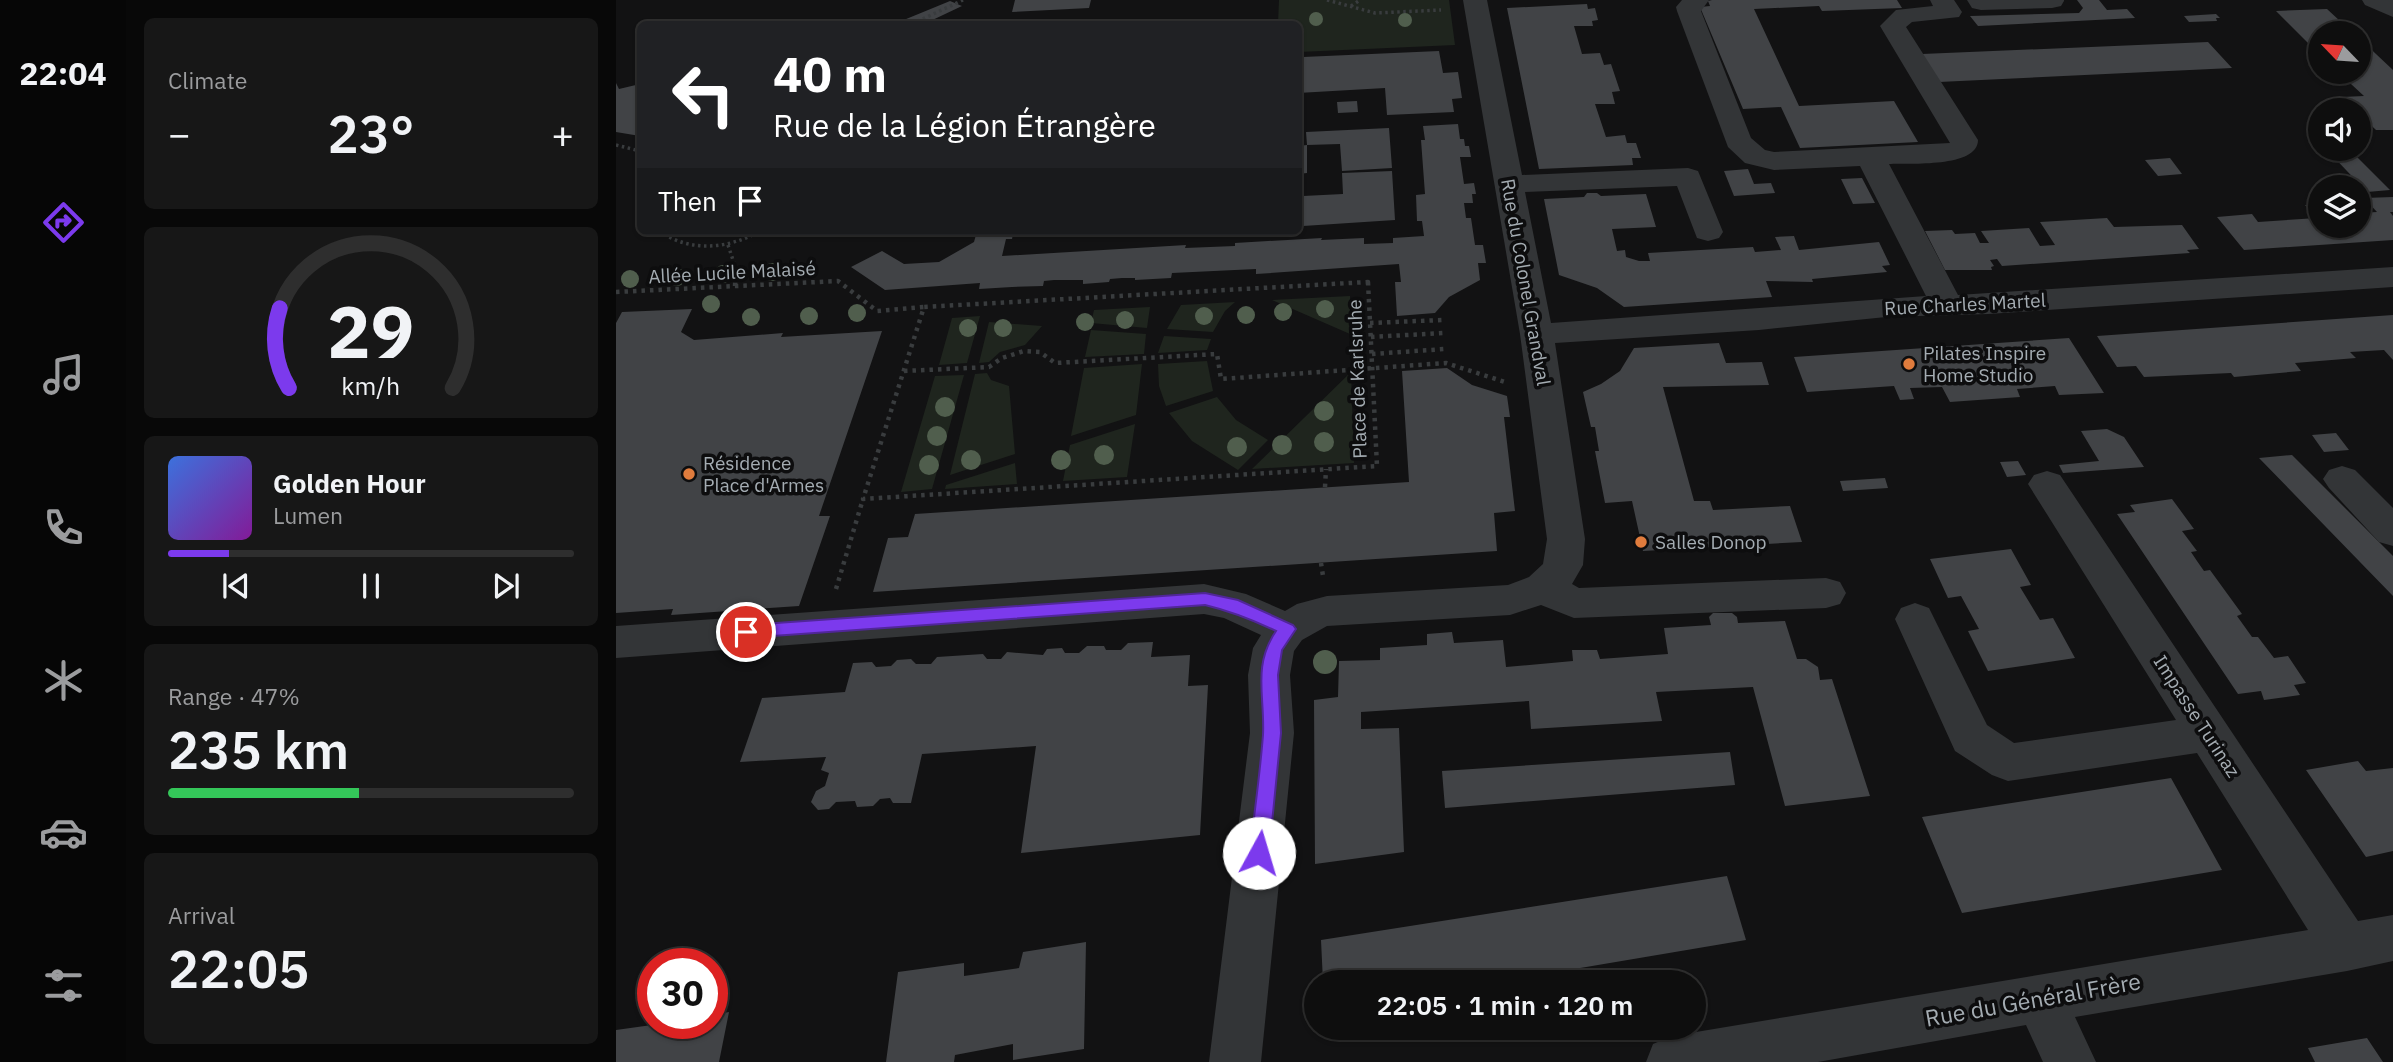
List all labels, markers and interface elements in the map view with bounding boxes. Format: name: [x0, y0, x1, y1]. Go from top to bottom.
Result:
north arrow: [2308, 21, 2371, 84]
map controls: [2308, 21, 2371, 238]
text: 40 m: [773, 42, 887, 105]
icon: left: [658, 49, 749, 140]
text: 22:04: [19, 52, 107, 94]
text: Climate: [168, 65, 247, 95]
button: sound: [2308, 98, 2371, 161]
text: 23°: [328, 100, 414, 167]
text: Rue de la Légion Étrangère: [773, 104, 1156, 146]
text: −: [168, 109, 191, 158]
text: +: [551, 109, 574, 158]
button: layers: [2308, 175, 2371, 238]
street label: Rue du Colonel Grandval: [1496, 177, 1556, 387]
icon: arrive: [731, 182, 769, 220]
text: Then: [658, 184, 717, 218]
icon: directions: [39, 198, 88, 247]
street label: Allée Lucile Malaisé: [648, 256, 816, 288]
text: 29: [327, 284, 415, 379]
street label: Rue Charles Martel: [1884, 288, 2046, 320]
street label: Place de Karlsruhe: [1342, 299, 1372, 459]
place label: Pilates Inspire Home Studio: [1923, 341, 2046, 387]
icon: music: [39, 350, 88, 399]
marker: Pilates Inspire Home Studio: [1901, 356, 1917, 372]
text: km/h: [342, 369, 400, 402]
place label: Résidence Place d'Armes: [703, 451, 824, 497]
text: Golden Hour: [273, 466, 426, 500]
marker: Résidence Place d'Armes: [681, 466, 697, 482]
text: Lumen: [273, 500, 343, 530]
icon: phone: [39, 503, 88, 552]
place label: Salles Donop: [1655, 530, 1766, 554]
marker: Salles Donop: [1633, 534, 1649, 550]
icon: previous: [217, 567, 255, 605]
icon: pause: [352, 567, 390, 605]
icon: next: [487, 567, 525, 605]
pin: [716, 602, 776, 662]
icon: arrive: [727, 613, 765, 651]
street label: Impasse Turinaz: [2149, 650, 2246, 782]
icon: climate: [39, 656, 88, 705]
text: Range · 47%: [168, 681, 300, 711]
text: 235 km: [168, 716, 349, 783]
icon: car: [39, 808, 88, 857]
position arrow: [1222, 816, 1296, 890]
text: Arrival: [168, 900, 235, 930]
text: 22:05: [168, 935, 309, 1002]
speed limit sign: 30: [637, 948, 728, 1039]
icon: filters: [39, 961, 88, 1010]
street label: Rue du Général Frère: [1923, 965, 2143, 1033]
text: 22:05 · 1 min · 120 m: [1377, 988, 1633, 1022]

